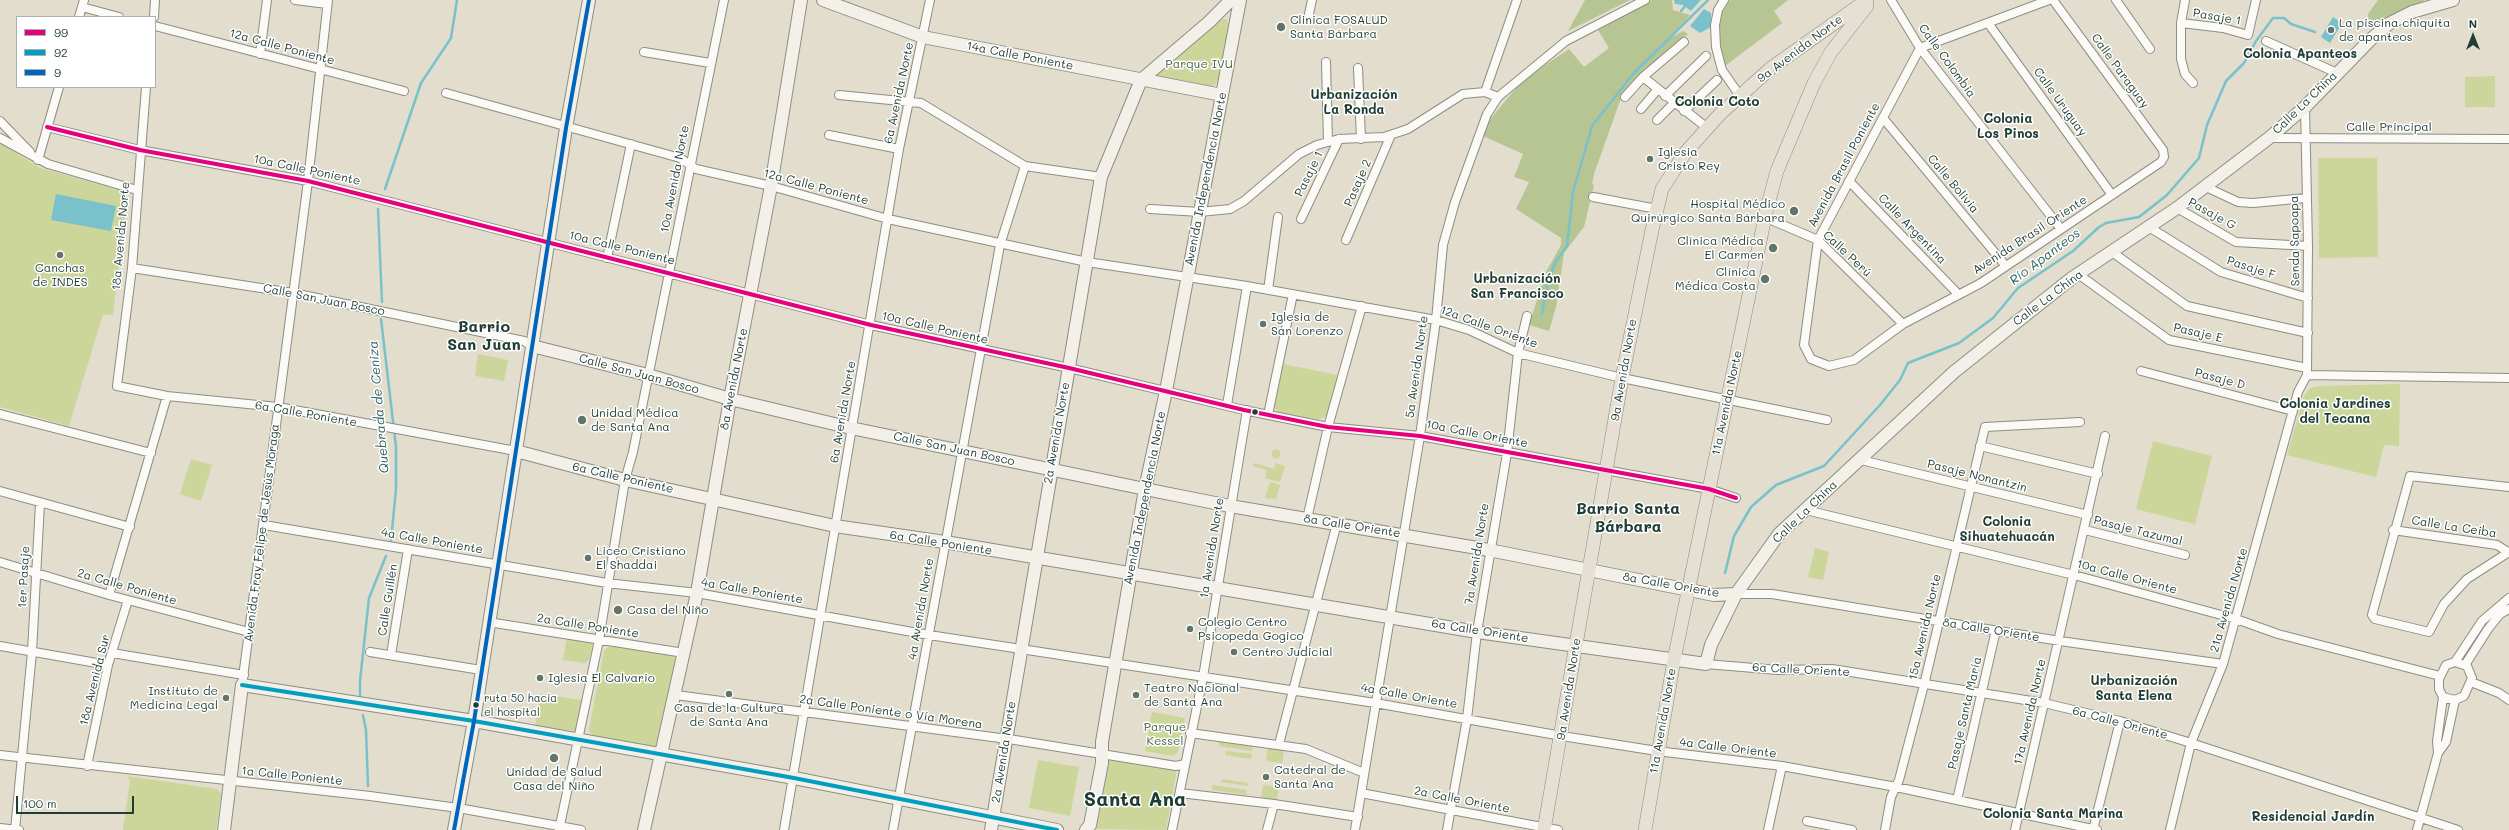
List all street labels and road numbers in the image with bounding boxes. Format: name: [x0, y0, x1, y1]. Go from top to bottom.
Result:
street label: Pasaje 1: [2192, 6, 2242, 28]
street label: 9a Avenida Norte: [1754, 12, 1846, 86]
street label: Calle Colombia: [1915, 21, 1979, 101]
street label: 12a Calle Poniente: [228, 26, 336, 68]
street label: Calle Paraguay: [2088, 31, 2152, 111]
street label: 14a Calle Poniente: [965, 39, 1075, 73]
street label: 6a Avenida Norte: [881, 41, 917, 145]
street label: Calle Uruguay: [2030, 65, 2090, 139]
street label: Calle La China: [2270, 69, 2340, 137]
street label: Avenida Independencia Norte: [1182, 91, 1230, 267]
street label: Avenida Brasil Poniente: [1805, 100, 1883, 230]
street label: Calle Principal: [2346, 120, 2432, 134]
street label: 10a Avenida Norte: [658, 124, 692, 234]
street label: Pasaje 1: [1292, 149, 1326, 199]
street label: 10a Calle Poniente: [252, 152, 362, 188]
street label: Calle Bolivia: [1924, 152, 1982, 216]
street label: Pasaje 2: [1341, 157, 1375, 209]
street label: 12a Calle Poniente: [762, 166, 870, 208]
street label: 18a Avenida Norte: [109, 181, 133, 291]
street label: Calle Argentina: [1875, 191, 1949, 267]
street label: Avenida Brasil Oriente: [1970, 193, 2090, 277]
street label: Pasaje G: [2186, 195, 2238, 233]
street label: Senda Sapoapa: [2287, 195, 2303, 287]
street label: 10a Calle Poniente: [567, 228, 677, 268]
street label: Calle Perú: [1820, 228, 1874, 280]
street label: Pasaje F: [2225, 253, 2277, 283]
street label: Calle La China: [2010, 267, 2086, 329]
street label: Calle San Juan Bosco: [262, 281, 386, 319]
street label: 12a Calle Oriente: [1438, 303, 1540, 351]
street label: 10a Calle Poniente: [880, 309, 990, 347]
street label: 5a Avenida Norte: [1403, 315, 1431, 419]
street label: 9a Avenida Norte: [1608, 318, 1640, 422]
street label: Pasaje E: [2172, 320, 2224, 346]
street label: 8a Avenida Norte: [717, 327, 751, 431]
street label: 11a Avenida Norte: [1709, 349, 1745, 457]
street label: Calle San Juan Bosco: [577, 351, 701, 397]
street label: 6a Avenida Norte: [827, 360, 859, 464]
street label: Pasaje D: [2193, 365, 2247, 393]
street label: 2a Avenida Norte: [1041, 381, 1073, 485]
street label: 6a Calle Poniente: [254, 398, 358, 430]
street label: Avenida Independencia Norte: [1121, 410, 1169, 586]
street label: 10a Calle Oriente: [1425, 417, 1529, 451]
street label: Avenida Fray Felipe de Jesús Moraga: [241, 423, 283, 643]
street label: Calle San Juan Bosco: [892, 429, 1016, 469]
street label: Pasaje Nonantzin: [1926, 457, 2028, 495]
street label: 6a Calle Poniente: [571, 459, 675, 497]
street label: Calle La China: [1770, 478, 1840, 546]
street label: 1a Avenida Norte: [1197, 497, 1227, 599]
street label: 7a Avenida Norte: [1462, 502, 1492, 606]
street label: 8a Calle Oriente: [1303, 511, 1401, 541]
street label: Pasaje Tazumal: [2092, 513, 2184, 549]
street label: Calle La Ceiba: [2411, 513, 2497, 541]
street label: 4a Calle Poniente: [380, 525, 484, 557]
street label: 6a Calle Poniente: [889, 528, 993, 558]
street label: 1er Pasaje: [15, 546, 33, 608]
street label: 21a Avenida Norte: [2207, 546, 2251, 654]
street label: 4a Avenida Norte: [905, 557, 937, 661]
street label: 10a Calle Oriente: [2075, 557, 2179, 597]
street label: Calle Guillén: [375, 563, 401, 637]
street label: 2a Calle Poniente: [76, 566, 178, 608]
street label: 8a Calle Oriente: [1622, 569, 1720, 601]
street label: 15a Avenida Norte: [1906, 573, 1944, 681]
street label: 4a Calle Poniente: [700, 575, 804, 607]
street label: 2a Calle Poniente: [536, 611, 640, 641]
street label: 8a Calle Oriente: [1942, 615, 2040, 645]
street label: 6a Calle Oriente: [1431, 616, 1529, 646]
street label: 18a Avenida Sur: [77, 633, 113, 727]
street label: 9a Avenida Norte: [1554, 637, 1584, 741]
street label: Pasaje Santa María: [1945, 655, 1985, 771]
street label: 17a Avenida Norte: [2011, 658, 2049, 766]
street label: 6a Calle Oriente: [1752, 660, 1850, 680]
street label: 11a Avenida Norte: [1647, 667, 1679, 775]
street label: 4a Calle Oriente: [1360, 680, 1458, 712]
street label: 2a Calle Poniente o Vía Morena: [799, 692, 983, 732]
street label: 2a Avenida Norte: [989, 700, 1019, 804]
street label: 6a Calle Oriente: [2071, 703, 2169, 743]
street label: 4a Calle Oriente: [1679, 735, 1777, 761]
street label: 1a Calle Poniente: [241, 764, 343, 788]
street label: 2a Calle Oriente: [1413, 784, 1511, 816]

